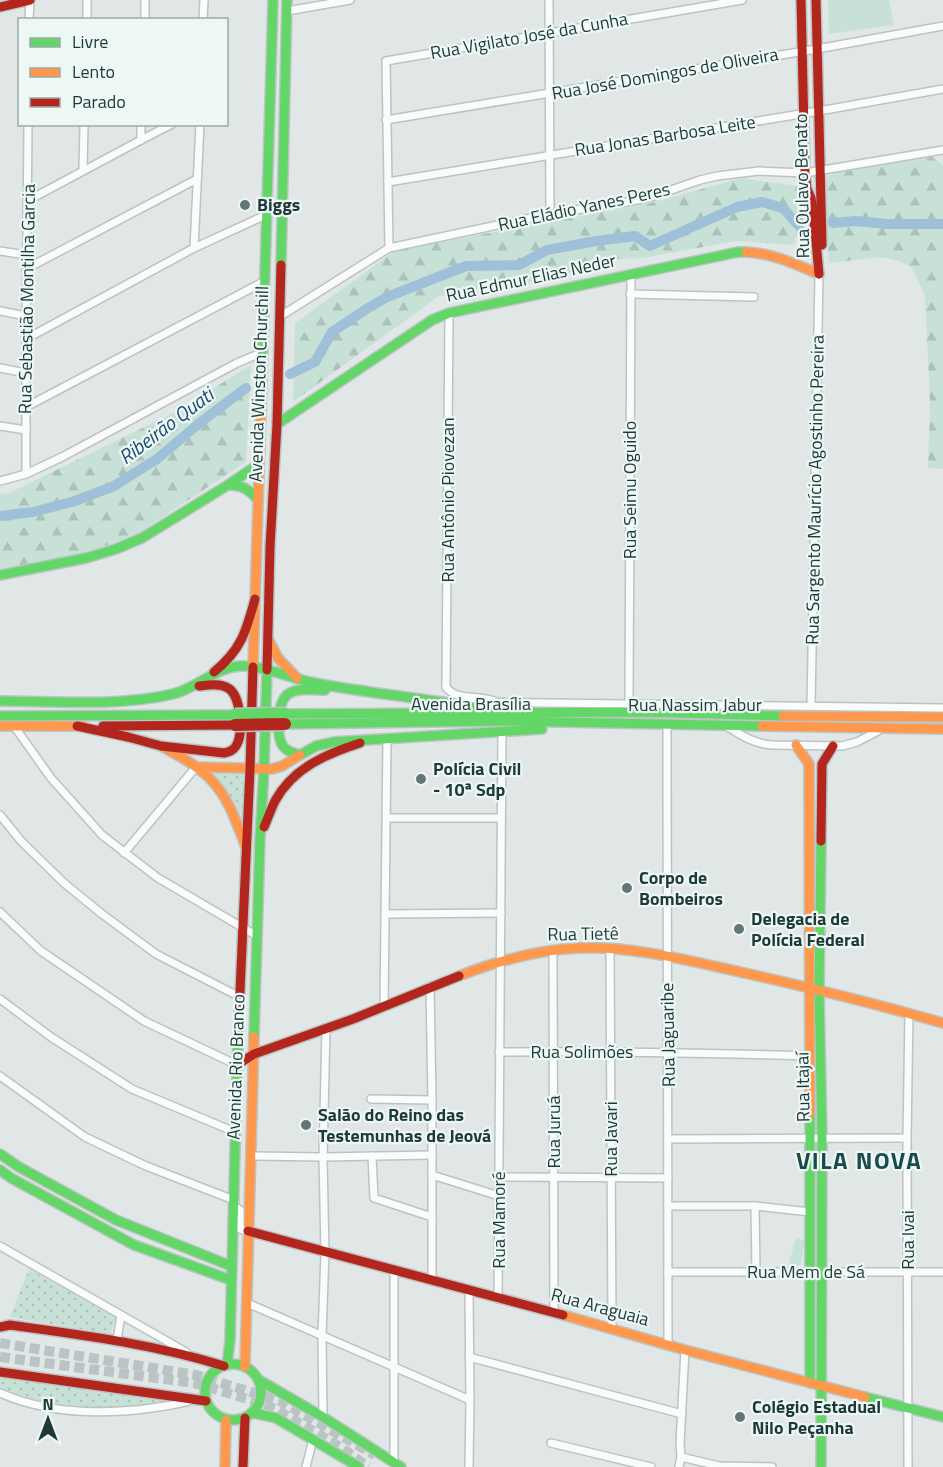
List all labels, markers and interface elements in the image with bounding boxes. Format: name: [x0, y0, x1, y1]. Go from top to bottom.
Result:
street label: Rua Vigilato José da Cunha: [428, 5, 630, 66]
legend: [18, 18, 228, 126]
text: Livre: [72, 28, 108, 55]
street label: Rua José Domingos de Oliveira: [549, 40, 780, 107]
text: Lento: [72, 58, 115, 85]
text: Parado: [72, 88, 126, 115]
street label: Rua Jonas Barbosa Leite: [573, 108, 757, 163]
street label: Rua Oulavo Benato: [787, 113, 816, 259]
street label: Rua Eládio Yanes Peres: [495, 175, 673, 238]
street label: Rua Sebastião Montilha Garcia: [11, 184, 42, 414]
place label: Biggs: [257, 191, 300, 218]
marker: Biggs: [238, 198, 252, 212]
street label: Rua Edmur Elias Neder: [443, 246, 618, 309]
street label: Avenida Winston Churchill: [242, 285, 275, 483]
street label: Rua Sargento Maurício Agostinho Pereira: [798, 335, 831, 645]
water label: Ribeirão Quati: [112, 378, 222, 472]
street label: Rua Antônio Piovezan: [434, 417, 461, 583]
street label: Rua Seimu Oguido: [616, 421, 643, 559]
street label: Avenida Brasília: [411, 690, 531, 717]
street label: Rua Nassim Jabur: [628, 691, 762, 718]
place label: Polícia Civil - 10ª Sdp: [433, 755, 521, 803]
marker: Polícia Civil - 10ª Sdp: [414, 772, 428, 786]
place label: Corpo de Bombeiros: [639, 864, 723, 912]
marker: Corpo de Bombeiros: [620, 881, 634, 895]
place label: Delegacia de Polícia Federal: [751, 905, 865, 953]
street label: Rua Tietê: [547, 919, 619, 948]
marker: Delegacia de Polícia Federal: [732, 922, 746, 936]
street label: Rua Jaguaribe: [653, 983, 682, 1087]
street label: Avenida Rio Branco: [219, 994, 252, 1140]
street label: Rua Solimões: [531, 1038, 633, 1065]
street label: Rua Itajaí: [788, 1050, 817, 1122]
street label: Rua Juruá: [540, 1095, 567, 1169]
place label: Salão do Reino das Testemunhas de Jeová: [318, 1101, 491, 1149]
street label: Rua Javari: [597, 1101, 624, 1177]
marker: Salão do Reino das Testemunhas de Jeová: [299, 1118, 313, 1132]
district label: VILA NOVA: [796, 1142, 922, 1178]
street label: Rua Mamoré: [485, 1171, 512, 1269]
street label: Rua Ivai: [894, 1210, 921, 1270]
street label: Rua Mem de Sá: [747, 1258, 865, 1285]
street label: Rua Araguaia: [548, 1280, 652, 1333]
north arrow: [18, 1389, 78, 1449]
text: N: [42, 1392, 54, 1416]
place label: Colégio Estadual Nilo Peçanha: [752, 1393, 881, 1441]
marker: Colégio Estadual Nilo Peçanha: [733, 1410, 747, 1424]

